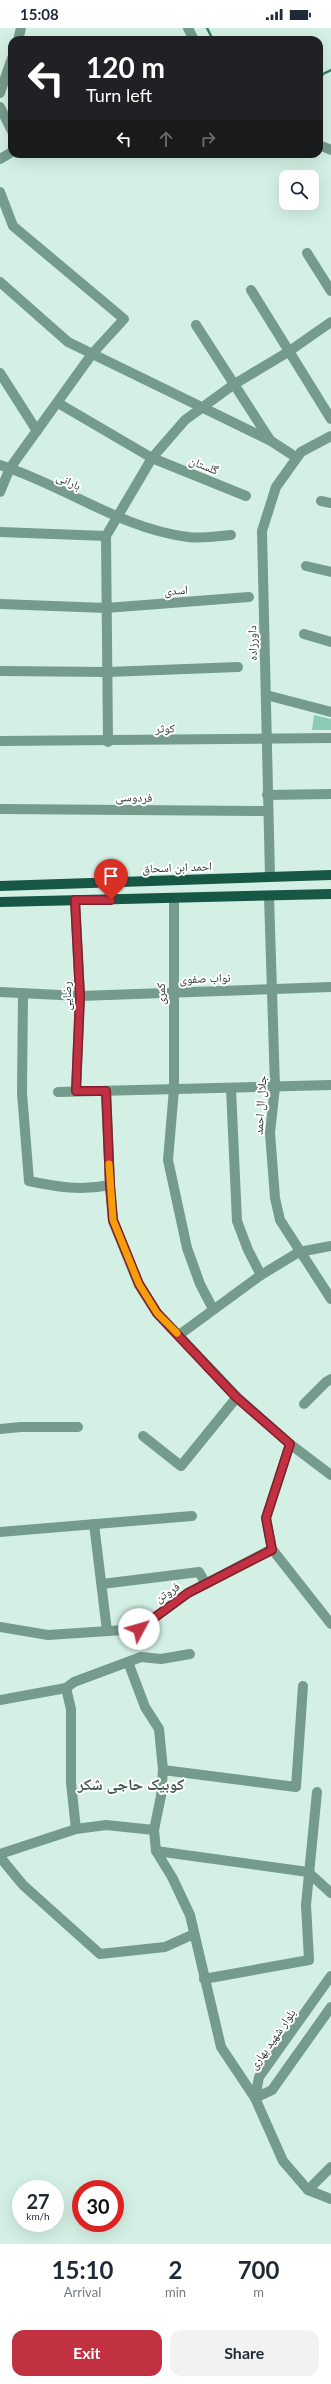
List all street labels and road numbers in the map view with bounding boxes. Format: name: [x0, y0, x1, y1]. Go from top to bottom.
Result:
street label: گلستان: [187, 452, 221, 478]
street label: بارانی: [54, 469, 84, 493]
street label: اسدی: [164, 582, 189, 598]
street label: داورزاده: [244, 625, 260, 661]
street label: کوثر: [154, 720, 175, 736]
street label: فردوسی: [116, 789, 152, 805]
street label: احمد ابن اسحاق: [142, 858, 212, 876]
street label: نواب صفوی: [179, 970, 231, 987]
street label: رضایی: [59, 981, 74, 1011]
street label: کمری: [153, 983, 168, 1005]
street label: جلال ال احمد: [250, 1075, 270, 1135]
street label: فروتن: [152, 1578, 182, 1606]
street label: بلوار شهید بهاری: [246, 2006, 299, 2073]

